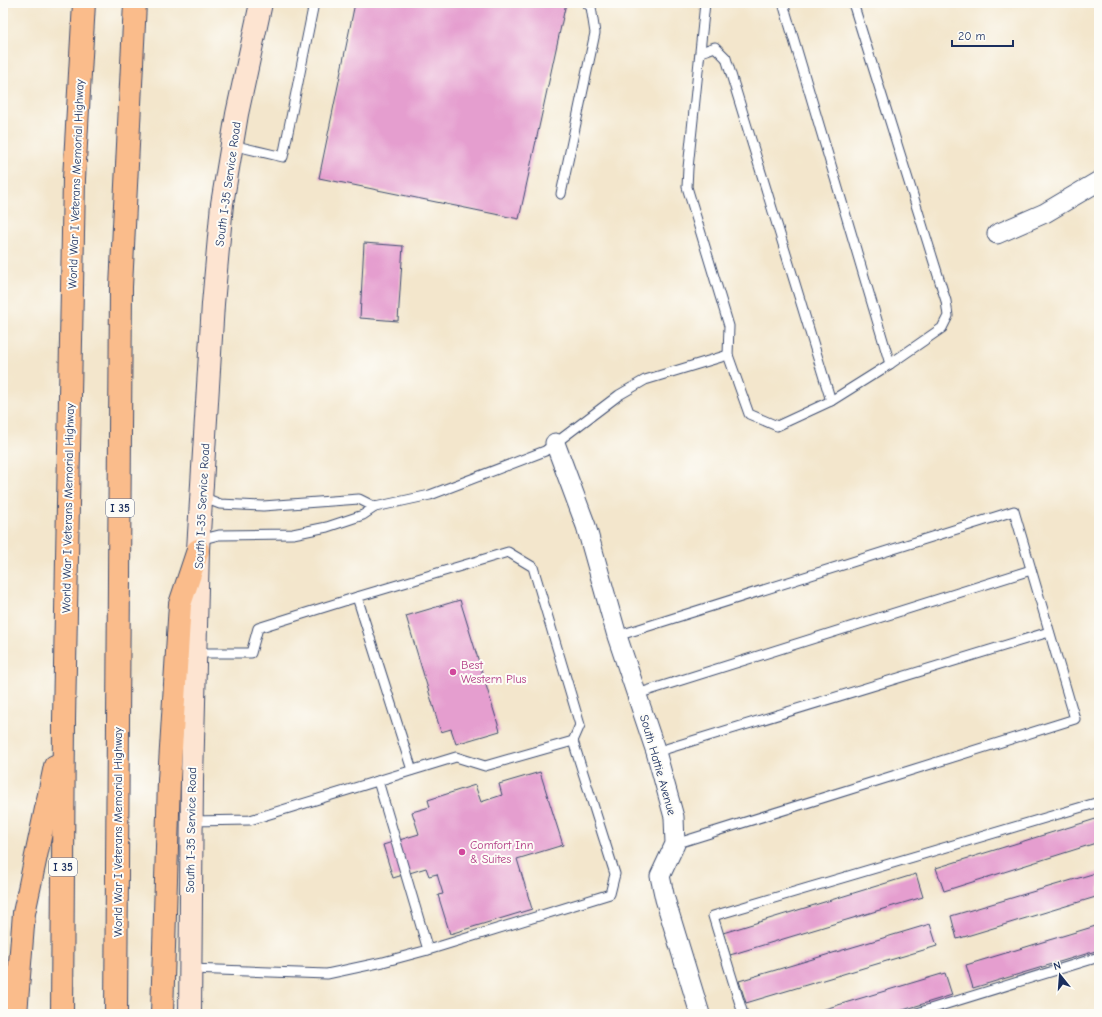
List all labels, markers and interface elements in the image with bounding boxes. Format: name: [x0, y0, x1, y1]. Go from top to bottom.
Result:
scale bar: [952, 22, 1013, 48]
text: 20 m: [958, 29, 986, 43]
street label: World War I Veterans Memorial Highway: [65, 78, 87, 289]
street label: South I-35 Service Road: [212, 121, 244, 247]
street label: World War I Veterans Memorial Highway: [59, 402, 77, 613]
street label: South I-35 Service Road: [192, 443, 212, 569]
road number: I 35: [106, 499, 134, 517]
place label: Best Western Plus: [461, 658, 527, 686]
marker: Best Western Plus: [448, 667, 458, 677]
street label: South Hattie Avenue: [637, 713, 679, 817]
street label: World War I Veterans Memorial Highway: [111, 726, 125, 937]
street label: South I-35 Service Road: [183, 767, 199, 893]
place label: Comfort Inn & Suites: [470, 838, 533, 866]
marker: Comfort Inn & Suites: [457, 847, 467, 857]
road number: I 35: [49, 858, 77, 876]
north arrow: [1040, 955, 1080, 995]
text: N: [1052, 959, 1063, 973]

